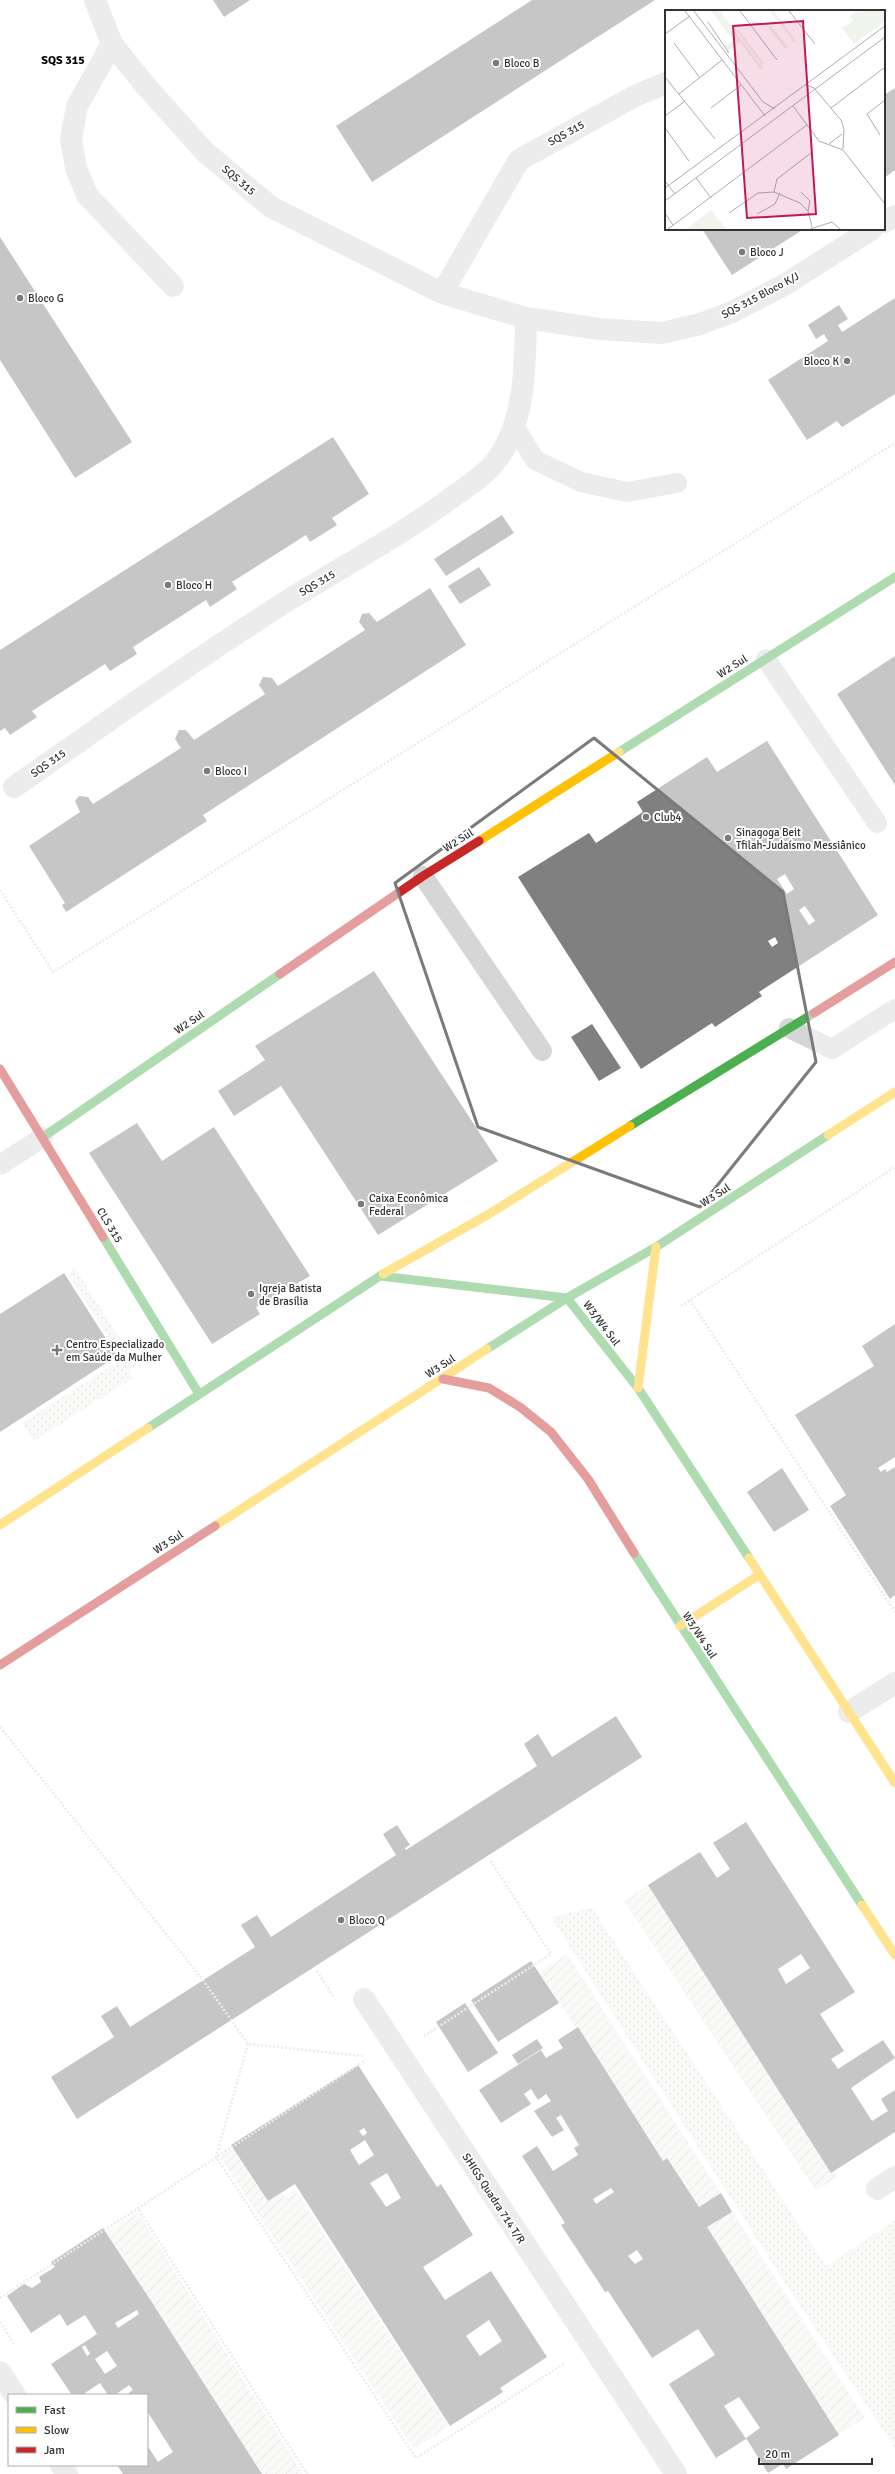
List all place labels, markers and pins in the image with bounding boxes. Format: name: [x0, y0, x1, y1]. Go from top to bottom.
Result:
place label: Bloco B: [504, 57, 540, 70]
marker: Bloco B: [491, 58, 501, 68]
place label: Bloco J: [750, 246, 784, 259]
marker: Bloco J: [737, 247, 747, 257]
place label: Bloco G: [28, 292, 64, 305]
marker: Bloco G: [15, 293, 25, 303]
place label: Bloco K: [804, 355, 839, 368]
marker: Bloco K: [842, 356, 852, 366]
place label: Bloco H: [176, 579, 212, 592]
marker: Bloco H: [163, 580, 173, 590]
place label: Bloco I: [215, 765, 247, 778]
marker: Bloco I: [202, 766, 212, 776]
place label: Club4: [654, 811, 682, 824]
marker: Club4: [641, 812, 651, 822]
place label: Sinagoga Beit Tfilah-Judaísmo Messiânico: [736, 826, 866, 852]
marker: Sinagoga Beit Tfilah-Judaísmo Messiânico: [723, 833, 733, 843]
place label: Caixa Econômica Federal: [369, 1192, 449, 1218]
marker: Caixa Econômica Federal: [356, 1199, 366, 1209]
place label: Igreja Batista de Brasília: [259, 1282, 322, 1308]
marker: Igreja Batista de Brasília: [246, 1289, 256, 1299]
place label: Centro Especializado em Saúde da Mulher: [66, 1338, 165, 1364]
marker: Centro Especializado em Saúde da Mulher: [51, 1344, 63, 1356]
place label: Bloco Q: [349, 1914, 385, 1927]
marker: Bloco Q: [336, 1915, 346, 1925]

